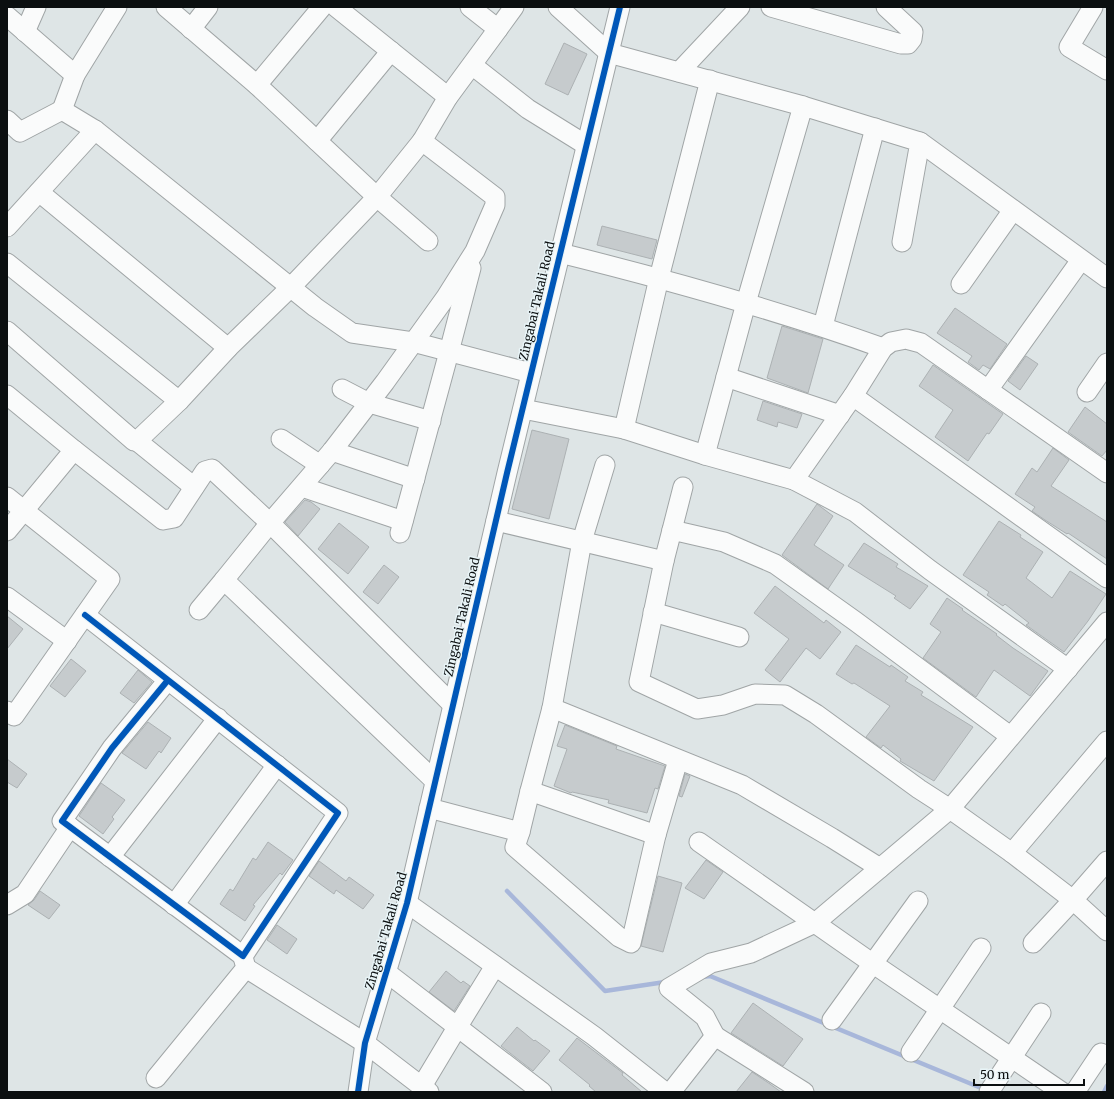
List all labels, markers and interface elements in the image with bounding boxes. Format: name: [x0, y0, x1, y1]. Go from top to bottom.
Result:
street label: Zingabai Takali Road: [516, 240, 558, 362]
street label: Zingabai Takali Road: [441, 556, 483, 678]
street label: Zingabai Takali Road: [362, 870, 410, 991]
scale bar: [974, 1061, 1084, 1087]
text: 50 m: [980, 1067, 1009, 1082]

